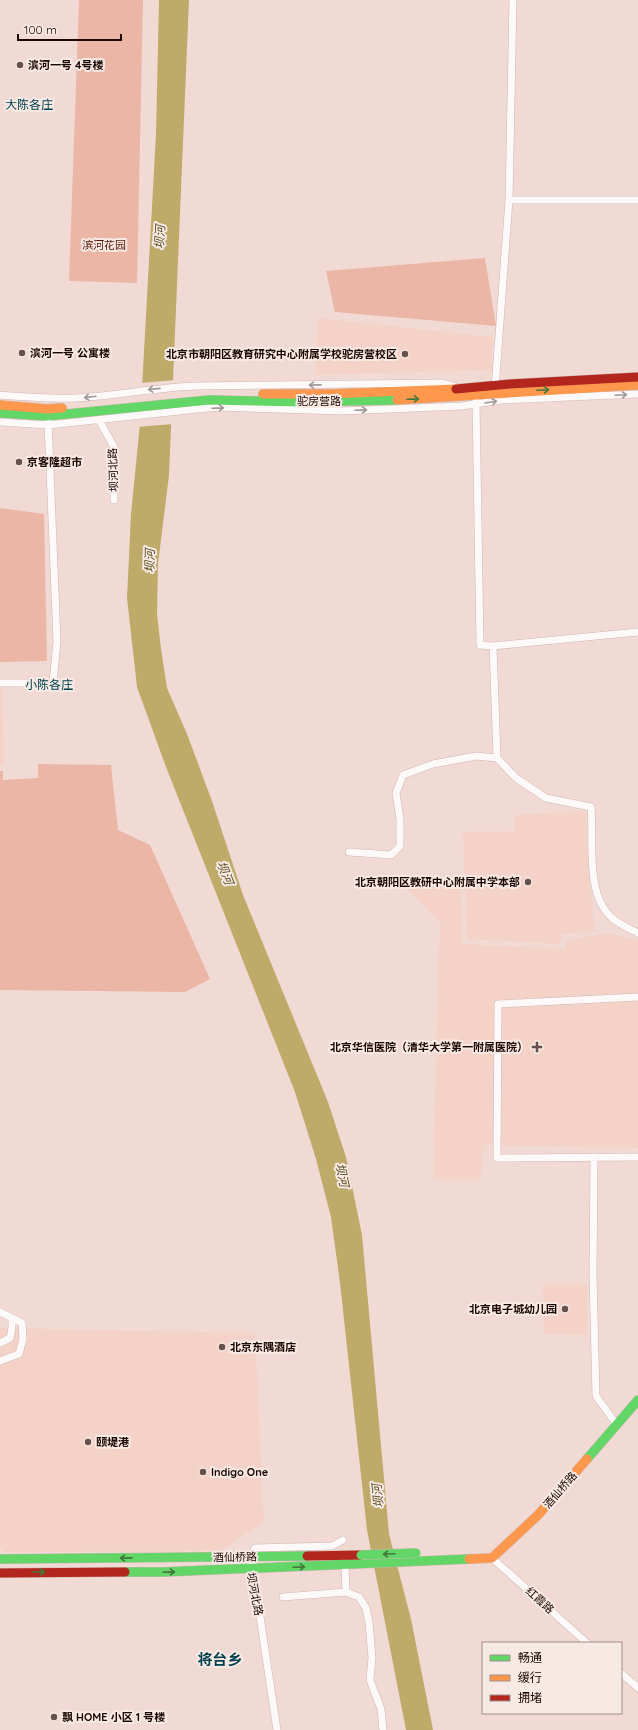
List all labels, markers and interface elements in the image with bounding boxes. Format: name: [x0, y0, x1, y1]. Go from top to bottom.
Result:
scale bar: [18, 16, 121, 42]
text: 100 m: [24, 22, 57, 37]
place label: 滨河一号 4号楼: [28, 58, 104, 72]
marker: 滨河一号 4号楼: [15, 60, 25, 70]
district label: 大陈各庄: [5, 97, 53, 112]
water label: 坝河: [151, 223, 168, 249]
park label: 滨河花园: [82, 238, 126, 252]
place label: 滨河一号 公寓楼: [30, 346, 110, 360]
place label: 北京市朝阳区教育研究中心附属学校驼房营校区: [166, 347, 397, 361]
marker: 滨河一号 公寓楼: [17, 348, 27, 358]
marker: 北京市朝阳区教育研究中心附属学校驼房营校区: [400, 349, 410, 359]
one-way arrow: [309, 381, 322, 389]
one-way arrow: [148, 385, 161, 393]
one-way arrow: [536, 386, 549, 393]
one-way arrow: [614, 391, 627, 398]
one-way arrow: [84, 393, 97, 401]
street label: 驼房营路: [297, 394, 341, 408]
one-way arrow: [407, 396, 420, 403]
one-way arrow: [484, 398, 497, 406]
one-way arrow: [211, 404, 224, 412]
one-way arrow: [354, 406, 367, 414]
street label: 坝河北路: [105, 448, 121, 492]
place label: 京客隆超市: [27, 455, 82, 469]
marker: 京客隆超市: [14, 457, 24, 467]
water label: 坝河: [142, 547, 157, 573]
district label: 小陈各庄: [25, 677, 73, 692]
water label: 坝河: [214, 859, 238, 889]
place label: 北京朝阳区教研中心附属中学本部: [355, 875, 520, 889]
marker: 北京朝阳区教研中心附属中学本部: [523, 877, 533, 887]
place label: 北京华信医院（清华大学第一附属医院）: [330, 1040, 528, 1054]
marker: 北京华信医院（清华大学第一附属医院）: [531, 1041, 543, 1053]
water label: 坝河: [332, 1162, 353, 1190]
place label: 北京电子城幼儿园: [469, 1302, 557, 1316]
marker: 北京电子城幼儿园: [560, 1304, 570, 1314]
place label: 北京东隅酒店: [230, 1340, 296, 1354]
marker: 北京东隅酒店: [217, 1342, 227, 1352]
place label: 颐堤港: [96, 1435, 129, 1449]
marker: 颐堤港: [83, 1437, 93, 1447]
place label: Indigo One: [211, 1465, 269, 1479]
marker: Indigo One: [198, 1467, 208, 1477]
street label: 酒仙桥路: [540, 1469, 580, 1511]
water label: 坝河: [369, 1481, 386, 1509]
street label: 酒仙桥路: [213, 1550, 257, 1564]
one-way arrow: [383, 1550, 396, 1557]
one-way arrow: [120, 1554, 133, 1562]
one-way arrow: [292, 1564, 305, 1571]
one-way arrow: [32, 1568, 45, 1576]
one-way arrow: [162, 1568, 175, 1575]
street label: 坝河北路: [244, 1571, 266, 1617]
street label: 红霞路: [523, 1584, 557, 1616]
legend: [482, 1642, 622, 1714]
district label: 将台乡: [197, 1650, 243, 1669]
text: 畅通: [518, 1650, 542, 1665]
text: 缓行: [518, 1670, 542, 1685]
text: 拥堵: [518, 1690, 542, 1705]
place label: 飘 HOME 小区 1 号楼: [62, 1710, 165, 1724]
marker: 飘 HOME 小区 1 号楼: [49, 1712, 59, 1722]

